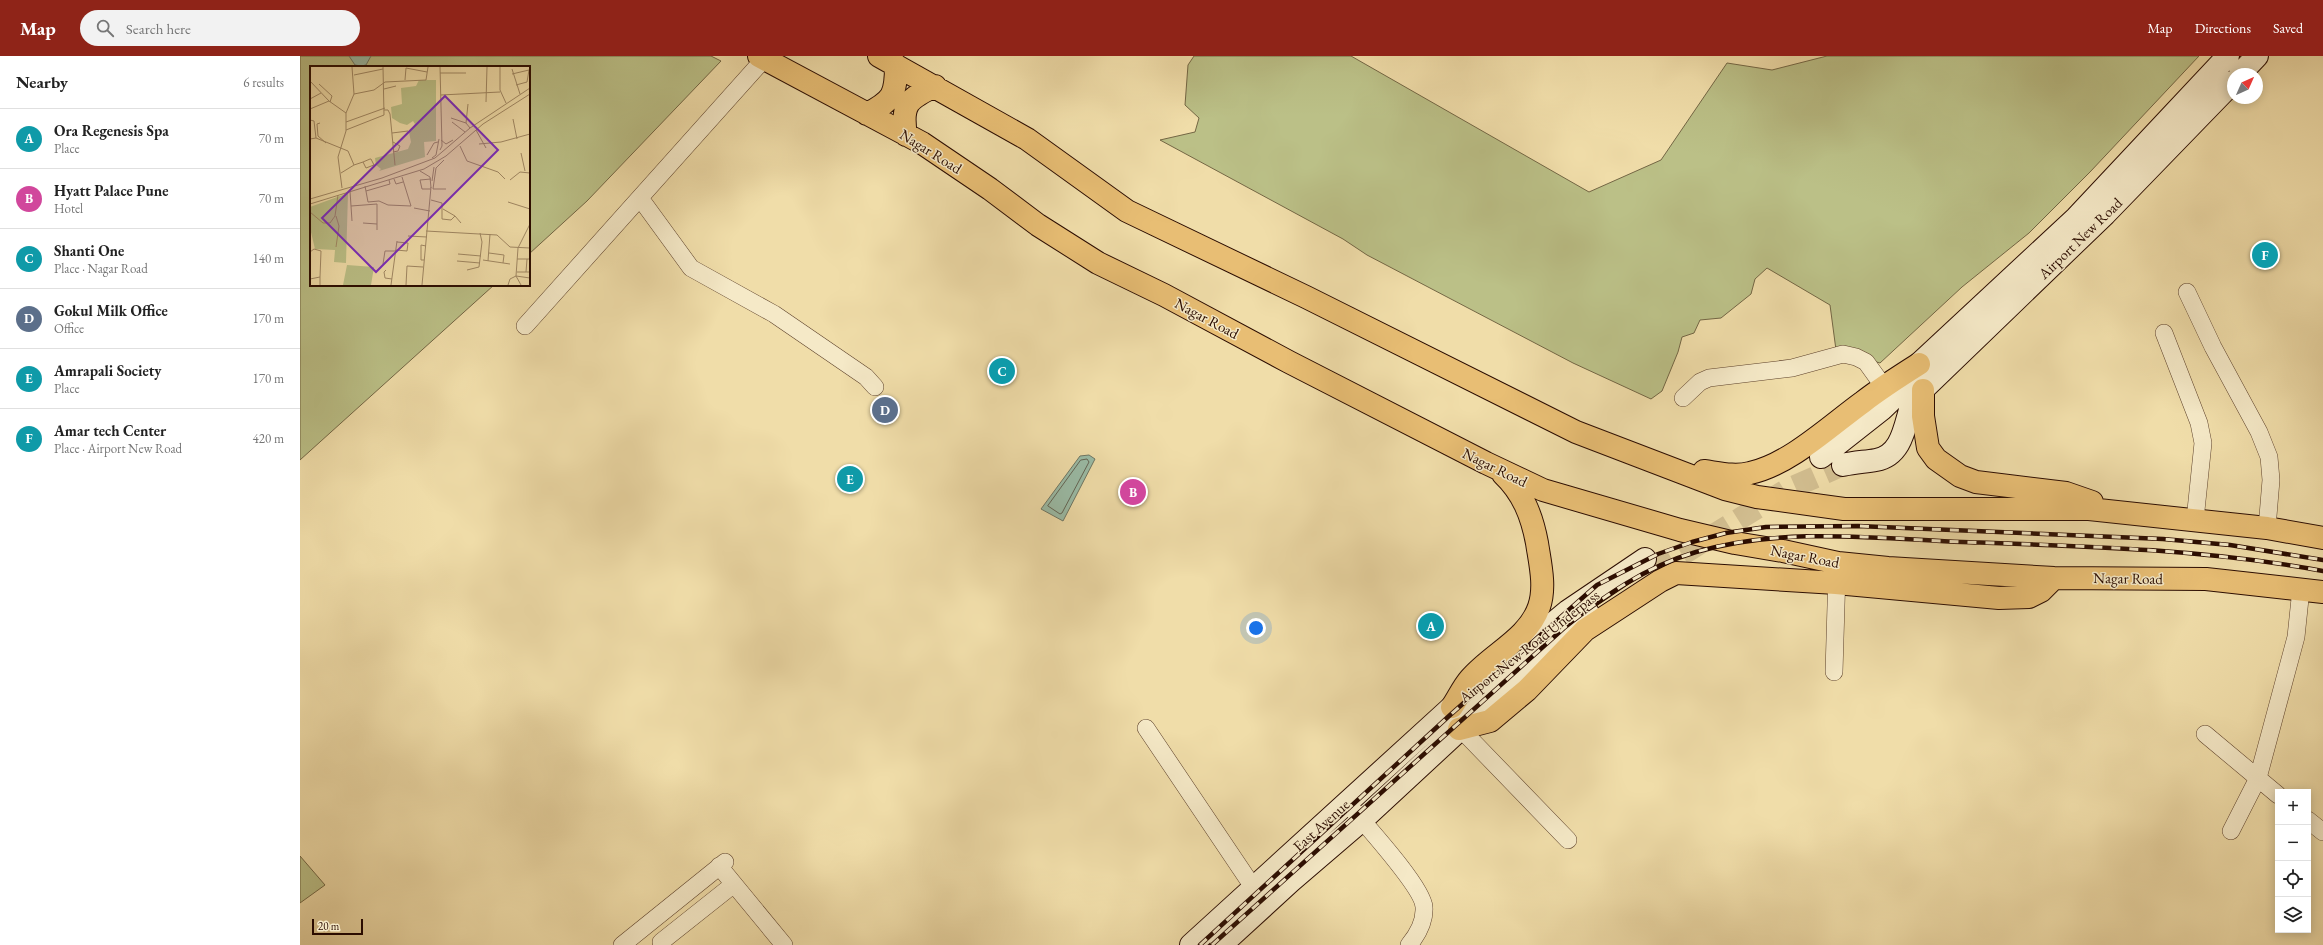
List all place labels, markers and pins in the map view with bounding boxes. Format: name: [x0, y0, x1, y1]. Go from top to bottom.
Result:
pin: F: [2252, 240, 2278, 270]
pin: C: [989, 356, 1015, 386]
pin: D: [872, 395, 898, 425]
pin: E: [837, 464, 863, 494]
pin: B: [1120, 477, 1146, 507]
pin: A: [1418, 611, 1444, 641]

